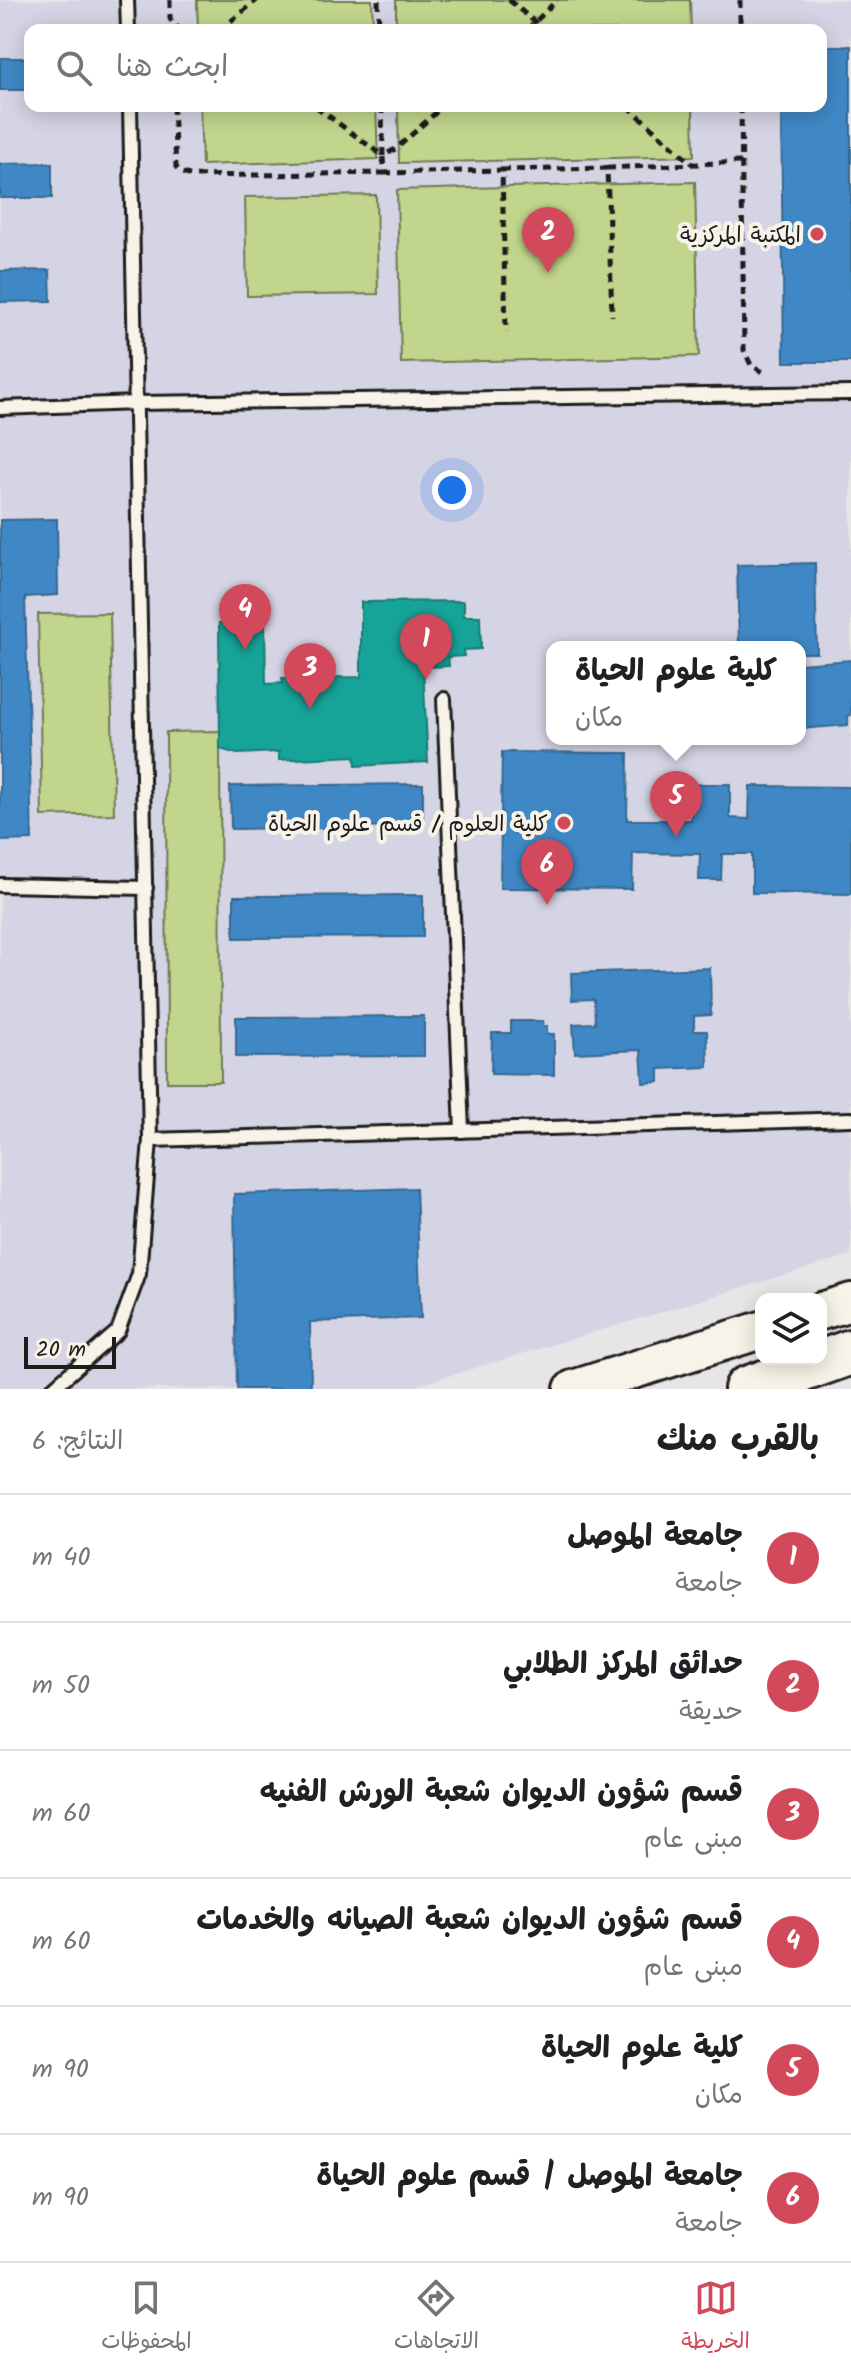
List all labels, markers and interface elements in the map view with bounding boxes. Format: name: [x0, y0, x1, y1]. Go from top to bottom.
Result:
search box: [24, 24, 827, 112]
text: ابحث هنا: [116, 44, 228, 92]
icon: search: [52, 46, 96, 90]
pin: 2: [522, 207, 574, 273]
place label: المكتبة المركزية: [680, 219, 801, 254]
marker: المكتبة المركزية: [808, 225, 826, 243]
your location: [432, 470, 472, 510]
pin: 4: [219, 584, 271, 650]
pin: 1: [400, 614, 452, 680]
popup: [546, 641, 806, 745]
pin: 3: [284, 643, 336, 709]
text: كلية علوم الحياة: [575, 648, 777, 696]
text: مكان: [575, 698, 623, 740]
pin: 5: [650, 771, 702, 837]
place label: كلية العلوم / قسم علوم الحياة: [268, 808, 548, 843]
marker: كلية العلوم / قسم علوم الحياة: [555, 814, 573, 832]
pin: 6: [521, 839, 573, 905]
map controls: [755, 1293, 827, 1365]
button: layers: [755, 1293, 827, 1365]
scale bar: [24, 1333, 116, 1369]
text: 20 m: [36, 1333, 86, 1368]
text: بالقرب منك: [657, 1414, 819, 1468]
text: النتائج: 6: [32, 1421, 123, 1463]
text: جامعة الموصل: [567, 1513, 743, 1561]
text: 40 m: [32, 1537, 90, 1579]
text: 1: [789, 1537, 797, 1579]
text: جامعة: [675, 1563, 743, 1605]
text: حدائق المركز الطلابي: [503, 1641, 743, 1689]
text: 50 m: [32, 1665, 90, 1707]
text: 2: [785, 1665, 801, 1707]
text: حديقة: [679, 1691, 743, 1733]
text: قسم شؤون الديوان شعبة الورش الفنيه: [260, 1769, 743, 1817]
text: 60 m: [32, 1793, 91, 1835]
text: 3: [786, 1793, 800, 1835]
text: مبنى عام: [644, 1819, 743, 1861]
text: قسم شؤون الديوان شعبة الصيانه والخدمات: [197, 1897, 743, 1945]
text: 60 m: [32, 1921, 91, 1963]
text: 4: [786, 1921, 800, 1963]
text: مبنى عام: [644, 1947, 743, 1989]
text: كلية علوم الحياة: [541, 2025, 743, 2073]
text: 90 m: [32, 2049, 89, 2091]
text: 5: [786, 2049, 800, 2091]
text: مكان: [695, 2075, 743, 2117]
text: جامعة الموصل | قسم علوم الحياة: [316, 2153, 743, 2201]
text: 90 m: [32, 2177, 89, 2219]
text: 6: [786, 2177, 800, 2219]
text: جامعة: [675, 2203, 743, 2245]
tab: المحفوظات: [101, 2276, 192, 2360]
tab: الاتجاهات: [394, 2276, 479, 2360]
tab: الخريطة: [681, 2276, 750, 2360]

